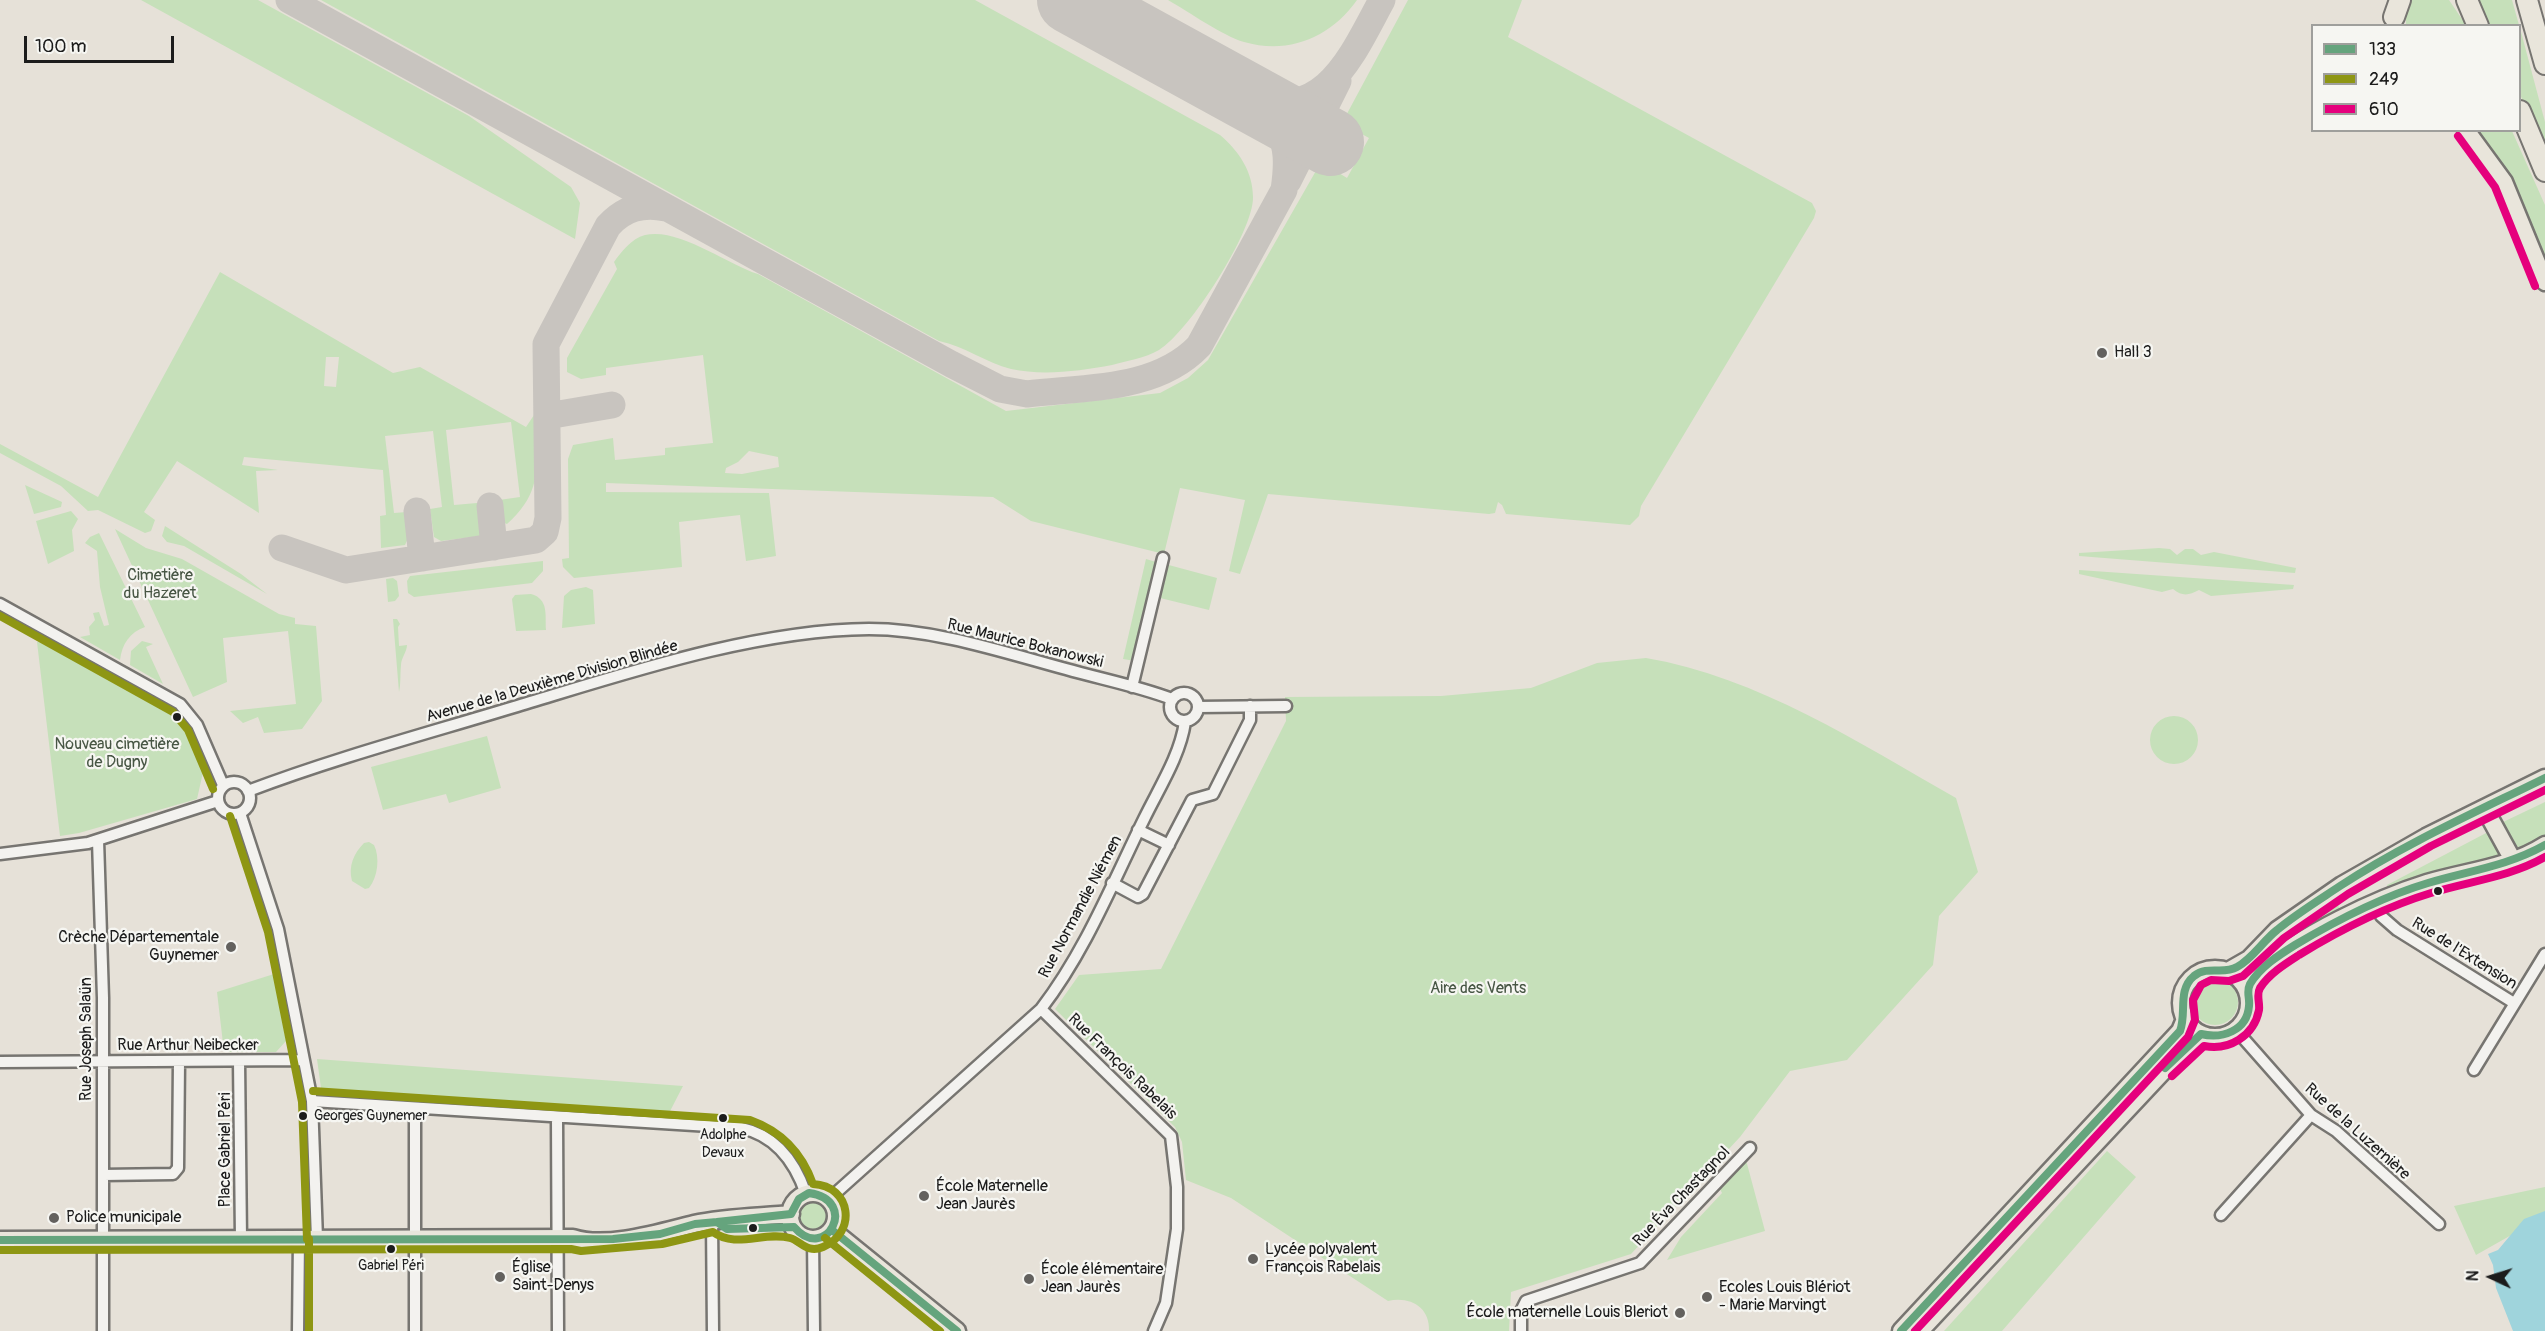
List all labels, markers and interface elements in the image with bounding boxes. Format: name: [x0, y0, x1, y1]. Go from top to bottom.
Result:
scale bar: [27, 24, 177, 62]
legend: [2311, 24, 2521, 132]
text: 100 m: [35, 35, 87, 58]
text: 133: [2369, 38, 2396, 61]
text: 249: [2369, 68, 2399, 91]
text: 610: [2369, 98, 2399, 121]
place label: Hall 3: [2114, 343, 2152, 363]
marker: Hall 3: [2095, 346, 2109, 360]
park label: Cimetière du Hazeret: [124, 566, 196, 604]
street label: Rue Maurice Bokanowski: [945, 615, 1105, 673]
street label: Avenue de la Deuxième Division Blindée: [424, 637, 680, 727]
unlabelled marker: [171, 711, 183, 723]
park label: Nouveau cimetière de Dugny: [55, 735, 179, 773]
street label: Rue Normandie Niémen: [1035, 832, 1127, 982]
unlabelled marker: [2432, 885, 2444, 897]
street label: Rue de l'Extension: [2408, 914, 2520, 994]
place label: Crèche Départementale Guynemer: [58, 928, 219, 966]
marker: Crèche Départementale Guynemer: [224, 940, 238, 954]
street label: Rue Joseph Salaün: [77, 977, 97, 1101]
park label: Aire des Vents: [1430, 979, 1526, 999]
street label: Rue François Rabelais: [1064, 1010, 1180, 1124]
street label: Rue Arthur Neibecker: [117, 1036, 259, 1056]
street label: Rue de la Luzernière: [2300, 1080, 2414, 1184]
street label: Place Gabriel Péri: [216, 1092, 236, 1208]
place label: Georges Guynemer: [314, 1108, 427, 1124]
marker: Georges Guynemer: [297, 1110, 309, 1122]
marker: Adolphe Devaux: [717, 1112, 729, 1124]
place label: Adolphe Devaux: [700, 1127, 746, 1160]
street label: Rue Éva Chastagnol: [1629, 1143, 1735, 1251]
place label: École Maternelle Jean Jaurès: [936, 1177, 1048, 1215]
marker: École Maternelle Jean Jaurès: [917, 1189, 931, 1203]
place label: Police municipale: [66, 1208, 181, 1228]
marker: Police municipale: [47, 1211, 61, 1225]
unlabelled marker: [747, 1222, 759, 1234]
place label: Lycée polyvalent François Rabelais: [1265, 1240, 1380, 1278]
marker: Gabriel Péri: [385, 1243, 397, 1255]
north arrow: [2461, 1247, 2521, 1307]
marker: Lycée polyvalent François Rabelais: [1246, 1252, 1260, 1266]
place label: Gabriel Péri: [358, 1258, 424, 1274]
place label: Église Saint-Denys: [512, 1258, 594, 1296]
place label: École élémentaire Jean Jaurès: [1041, 1260, 1163, 1298]
marker: Église Saint-Denys: [493, 1270, 507, 1284]
text: N: [2463, 1270, 2483, 1282]
marker: École élémentaire Jean Jaurès: [1022, 1272, 1036, 1286]
place label: Ecoles Louis Blériot - Marie Marvingt: [1719, 1278, 1850, 1316]
marker: Ecoles Louis Blériot - Marie Marvingt: [1700, 1290, 1714, 1304]
place label: École maternelle Louis Bleriot: [1467, 1303, 1668, 1323]
marker: École maternelle Louis Bleriot: [1673, 1306, 1687, 1320]

